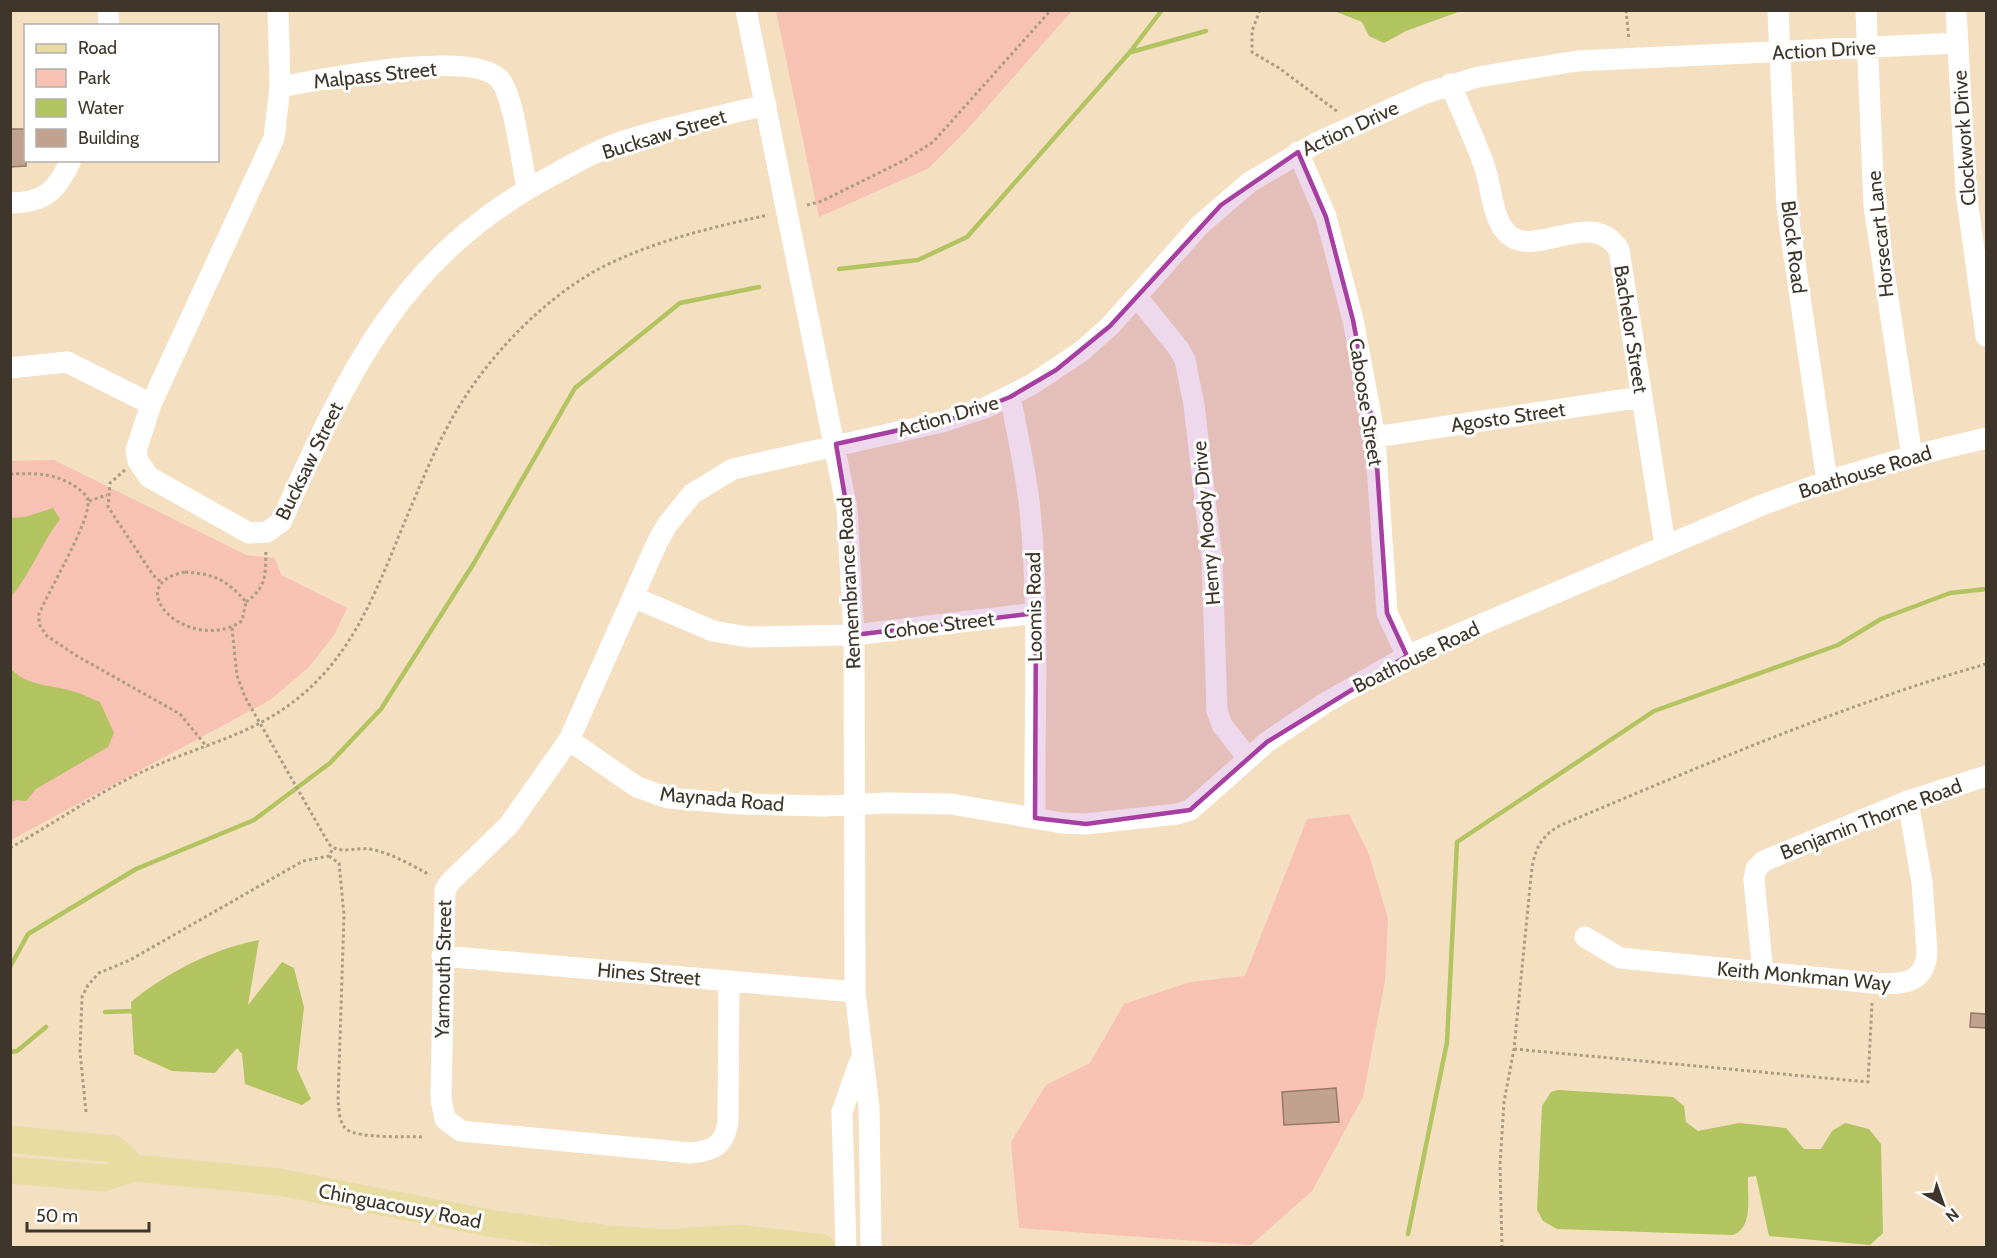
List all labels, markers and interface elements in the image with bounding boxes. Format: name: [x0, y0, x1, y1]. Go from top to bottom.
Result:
legend: [24, 24, 219, 162]
street label: Action Drive: [1772, 35, 1876, 65]
text: Road: [78, 37, 117, 59]
street label: Malpass Street: [312, 57, 438, 93]
text: Park: [78, 67, 111, 89]
street label: Clockwork Drive: [1947, 69, 1981, 207]
street label: Action Drive: [1298, 95, 1402, 161]
text: Water: [78, 97, 124, 119]
street label: Bucksaw Street: [599, 104, 729, 164]
text: Building: [78, 127, 140, 149]
street label: Horsecart Lane: [1861, 170, 1899, 298]
street label: Block Road: [1776, 199, 1812, 295]
street label: Bachelor Street: [1609, 263, 1653, 395]
street label: Caboose Street: [1344, 336, 1388, 468]
street label: Action Drive: [895, 390, 1001, 442]
street label: Agosto Street: [1449, 397, 1567, 437]
street label: Bucksaw Street: [270, 398, 348, 524]
street label: Henry Moody Drive: [1187, 440, 1225, 606]
street label: Boathouse Road: [1796, 440, 1934, 504]
street label: Remembrance Road: [833, 496, 865, 670]
street label: Loomis Road: [1021, 552, 1047, 662]
street label: Cohoe Street: [882, 606, 996, 644]
street label: Boathouse Road: [1349, 616, 1483, 698]
street label: Benjamin Thorne Road: [1777, 773, 1965, 865]
street label: Maynada Road: [659, 782, 785, 816]
street label: Yarmouth Street: [430, 899, 456, 1039]
street label: Keith Monkman Way: [1716, 956, 1892, 996]
street label: Hines Street: [596, 958, 702, 990]
north arrow: [1913, 1174, 1973, 1234]
street label: Chinguacousy Road: [317, 1178, 483, 1234]
scale bar: [27, 1195, 148, 1233]
text: N: [1942, 1204, 1963, 1226]
text: 50 m: [36, 1205, 78, 1227]

